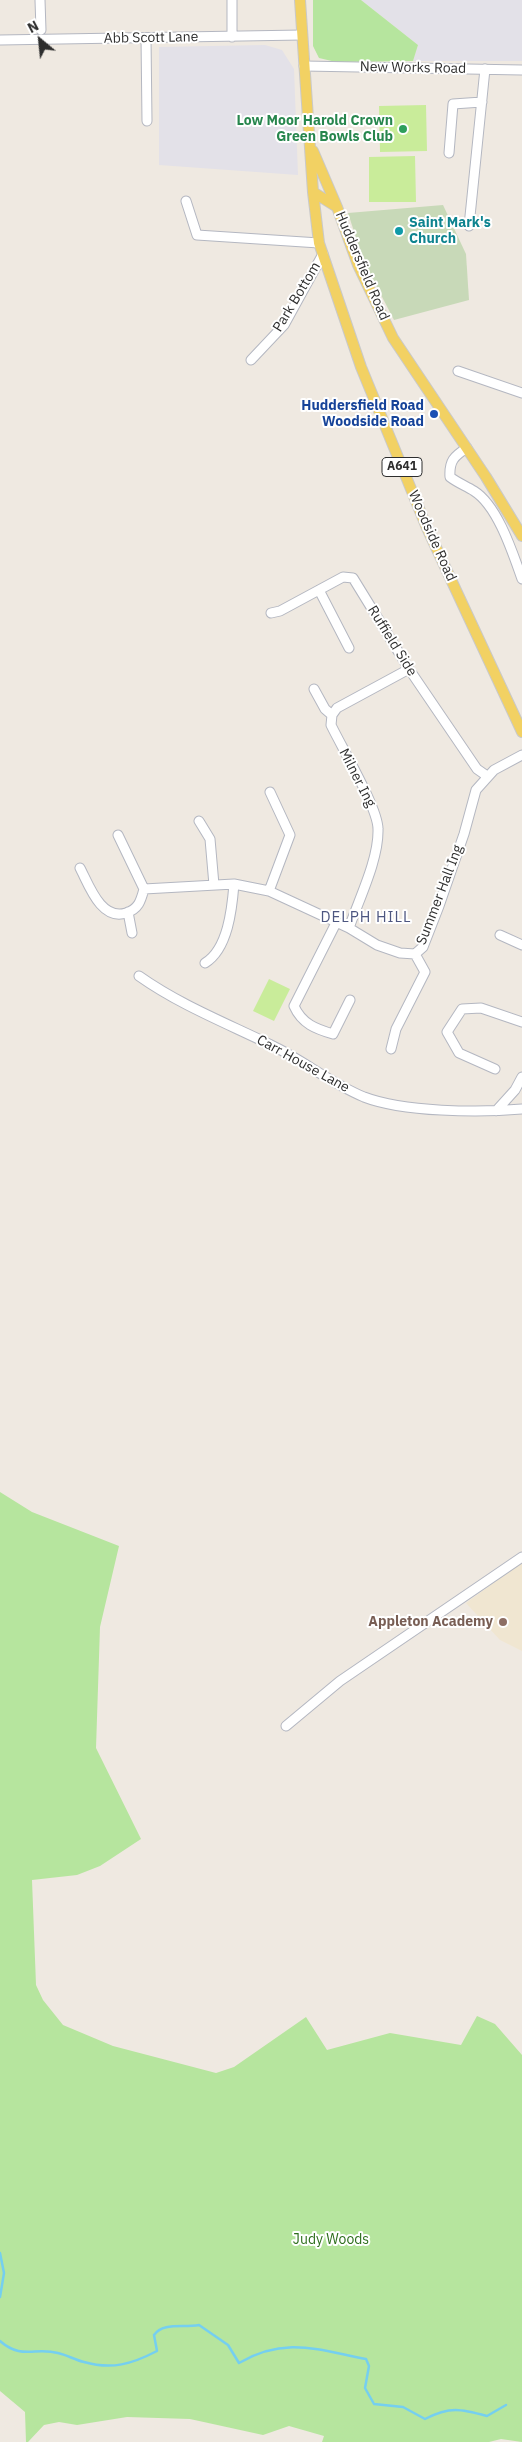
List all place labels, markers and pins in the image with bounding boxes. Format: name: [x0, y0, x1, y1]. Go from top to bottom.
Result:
place label: Low Moor Harold Crown Green Bowls Club: [236, 113, 393, 146]
marker: Low Moor Harold Crown Green Bowls Club: [397, 123, 409, 135]
place label: Saint Mark's Church: [409, 215, 491, 248]
marker: Saint Mark's Church: [393, 225, 405, 237]
place label: Huddersfield Road Woodside Road: [301, 398, 424, 431]
marker: Huddersfield Road Woodside Road: [428, 408, 440, 420]
place label: Appleton Academy: [368, 1614, 493, 1630]
marker: Appleton Academy: [497, 1616, 509, 1628]

